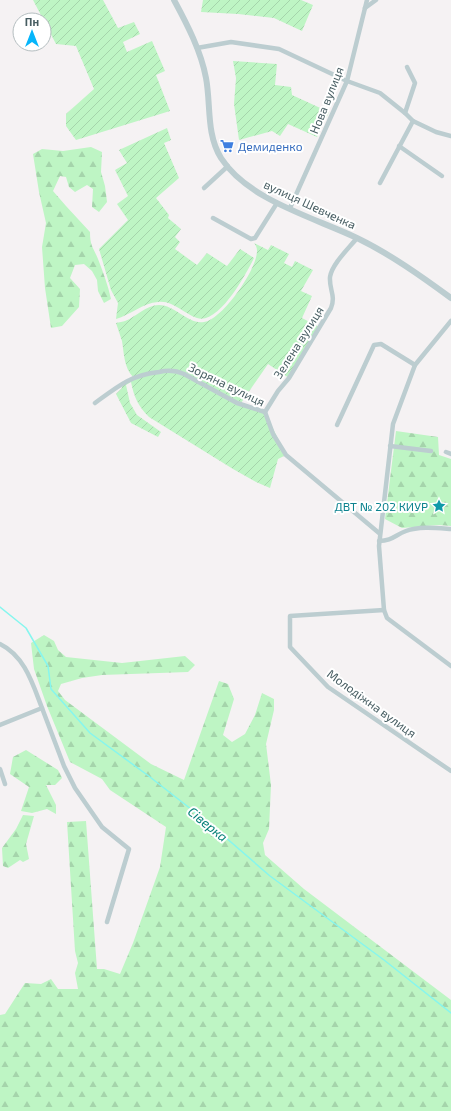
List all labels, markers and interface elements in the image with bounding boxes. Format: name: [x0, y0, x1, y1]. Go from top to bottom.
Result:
north arrow: [12, 12, 52, 52]
text: Пн: [25, 15, 39, 28]
street label: Нова вулиця: [306, 65, 347, 136]
supermarket icon: Демиденко: [219, 138, 235, 154]
place label: Демиденко: [238, 139, 303, 153]
street label: вулиця Шевченка: [261, 177, 358, 232]
street label: Зелена вулиця: [270, 303, 327, 381]
street label: Зоряна вулиця: [186, 359, 267, 409]
place icon: ДВТ № 202 КИУР: [431, 498, 447, 514]
place label: ДВТ № 202 КИУР: [334, 499, 428, 513]
street label: Молодіжна вулиця: [324, 666, 419, 741]
water label: Сіверка: [185, 803, 231, 845]

